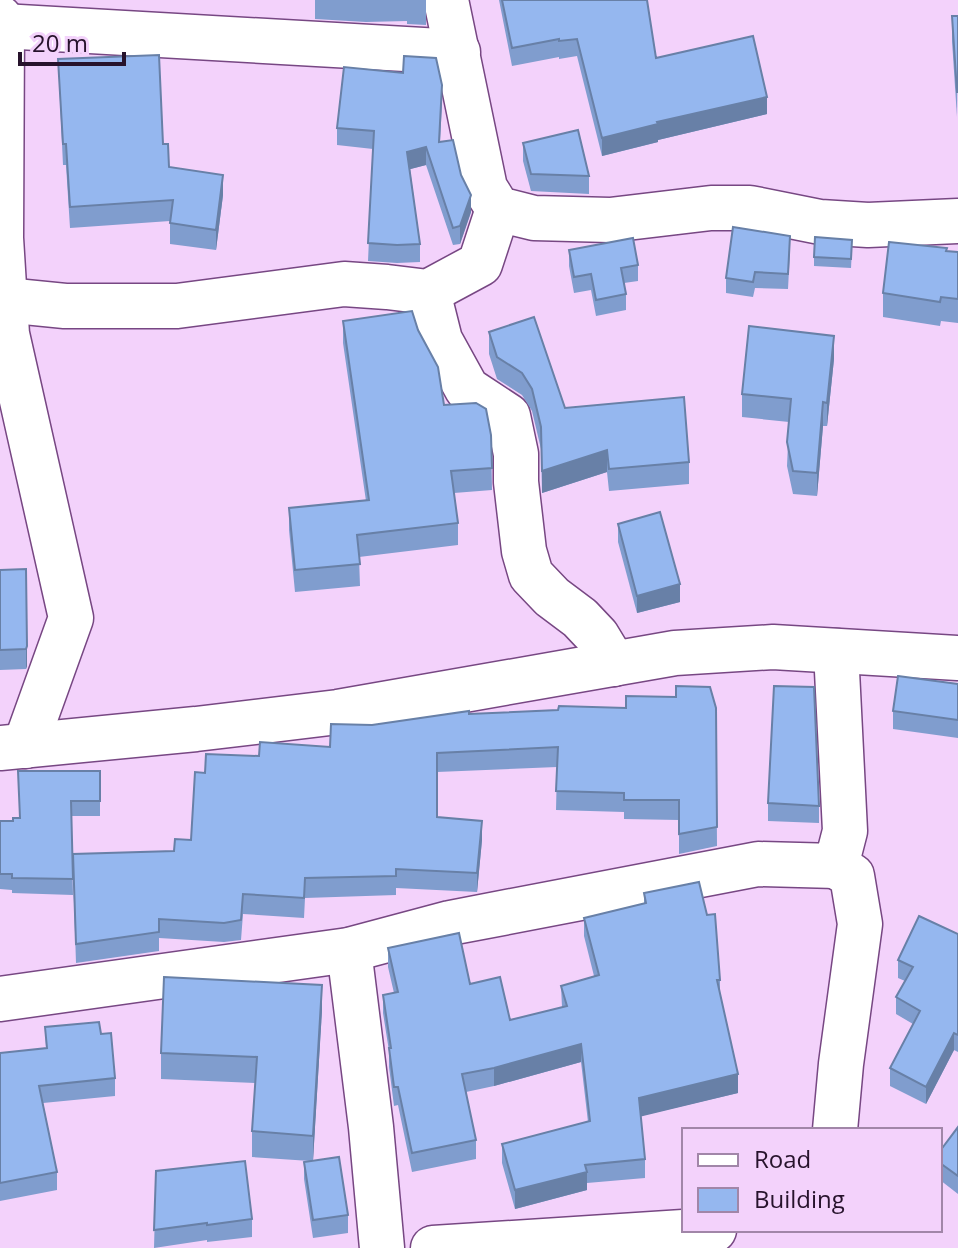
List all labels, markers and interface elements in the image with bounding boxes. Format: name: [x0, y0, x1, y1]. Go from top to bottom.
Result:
scale bar: [20, 16, 124, 66]
text: 20 m: [32, 26, 88, 59]
legend: [682, 1128, 942, 1232]
text: Road: [754, 1142, 811, 1175]
text: Building: [754, 1182, 845, 1215]

